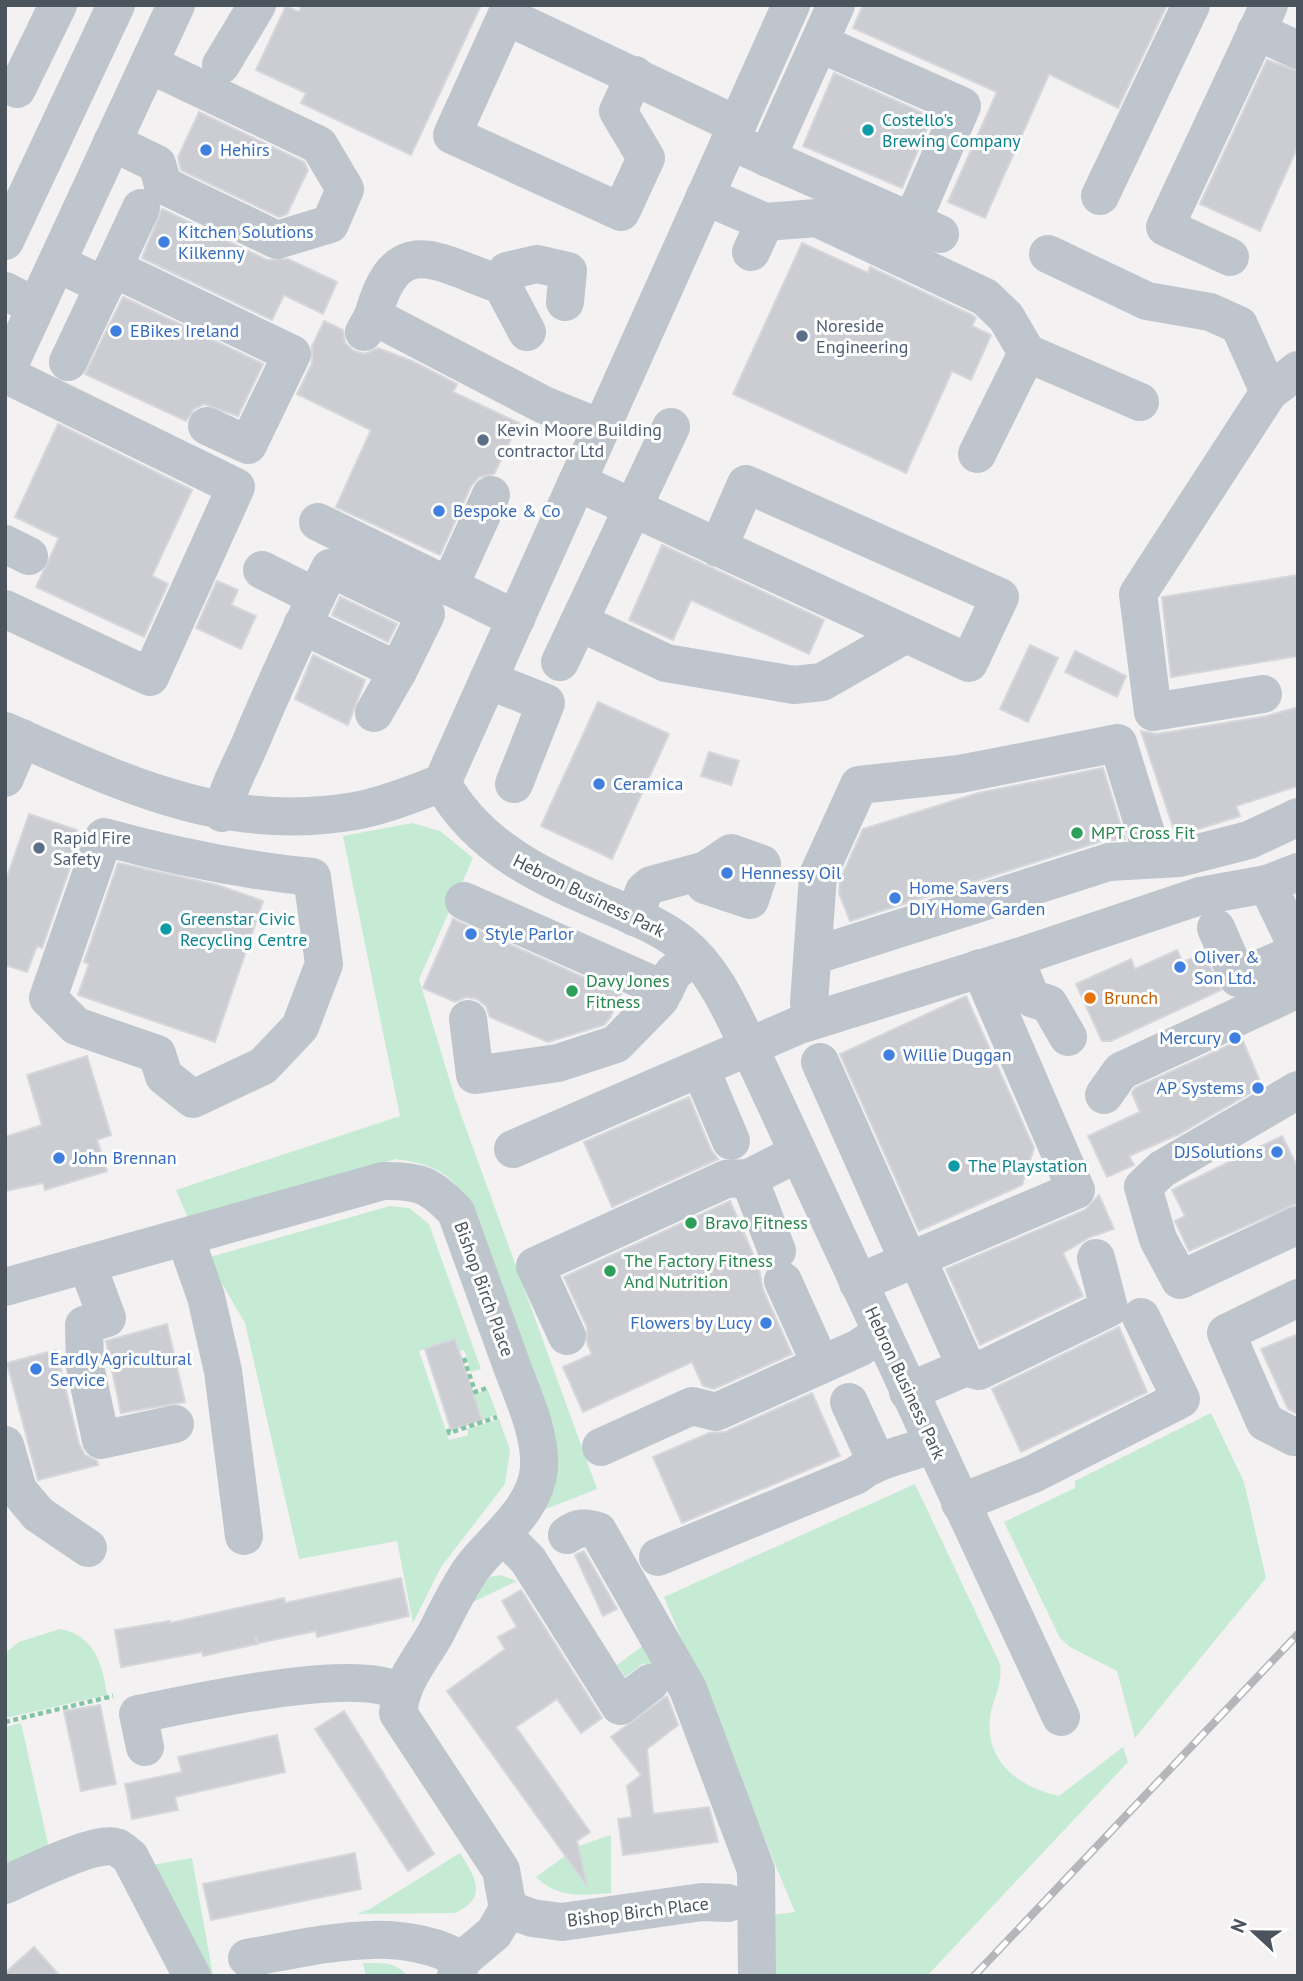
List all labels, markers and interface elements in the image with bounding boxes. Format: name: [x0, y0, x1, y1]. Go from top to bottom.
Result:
place label: Costello's Brewing Company: [882, 108, 1021, 152]
marker: Costello's Brewing Company: [860, 122, 876, 138]
place label: Hehirs: [220, 138, 270, 161]
marker: Hehirs: [198, 142, 214, 158]
place label: Kitchen Solutions Kilkenny: [178, 220, 314, 264]
marker: Kitchen Solutions Kilkenny: [156, 234, 172, 250]
place label: Noreside Engineering: [816, 314, 908, 358]
place label: EBikes Ireland: [130, 319, 239, 342]
marker: EBikes Ireland: [108, 323, 124, 339]
marker: Noreside Engineering: [794, 328, 810, 344]
place label: Kevin Moore Building contractor Ltd: [497, 418, 662, 462]
marker: Kevin Moore Building contractor Ltd: [475, 432, 491, 448]
place label: Bespoke & Co: [453, 499, 561, 522]
marker: Bespoke & Co: [431, 503, 447, 519]
place label: Ceramica: [613, 772, 683, 795]
marker: Ceramica: [591, 776, 607, 792]
place label: MPT Cross Fit: [1091, 821, 1195, 844]
marker: MPT Cross Fit: [1069, 825, 1085, 841]
place label: Rapid Fire Safety: [53, 826, 131, 870]
marker: Rapid Fire Safety: [31, 840, 47, 856]
street label: Hebron Business Park: [510, 849, 669, 942]
place label: Hennessy Oil: [741, 861, 842, 884]
marker: Hennessy Oil: [719, 865, 735, 881]
place label: Home Savers DIY Home Garden: [909, 876, 1045, 920]
marker: Home Savers DIY Home Garden: [887, 890, 903, 906]
place label: Greenstar Civic Recycling Centre: [180, 907, 307, 951]
marker: Greenstar Civic Recycling Centre: [158, 921, 174, 937]
place label: Style Parlor: [485, 922, 574, 945]
marker: Style Parlor: [463, 926, 479, 942]
place label: Oliver & Son Ltd.: [1194, 945, 1260, 989]
marker: Oliver & Son Ltd.: [1172, 959, 1188, 975]
place label: Davy Jones Fitness: [586, 969, 670, 1013]
marker: Davy Jones Fitness: [564, 983, 580, 999]
place label: Brunch: [1104, 986, 1158, 1009]
marker: Brunch: [1082, 990, 1098, 1006]
place label: Mercury: [1159, 1026, 1222, 1049]
marker: Mercury: [1227, 1030, 1243, 1046]
place label: Willie Duggan: [903, 1043, 1012, 1066]
marker: Willie Duggan: [881, 1047, 897, 1063]
place label: AP Systems: [1157, 1076, 1244, 1099]
marker: AP Systems: [1250, 1080, 1266, 1096]
place label: DJSolutions: [1174, 1140, 1263, 1163]
marker: DJSolutions: [1269, 1144, 1285, 1160]
place label: John Brennan: [72, 1146, 177, 1169]
marker: John Brennan: [51, 1150, 67, 1166]
place label: The Playstation: [968, 1154, 1087, 1177]
marker: The Playstation: [946, 1158, 962, 1174]
place label: Bravo Fitness: [705, 1211, 808, 1234]
marker: Bravo Fitness: [683, 1215, 699, 1231]
street label: Bishop Birch Place: [449, 1218, 520, 1360]
place label: The Factory Fitness And Nutrition: [624, 1249, 773, 1293]
marker: The Factory Fitness And Nutrition: [602, 1263, 618, 1279]
street label: Hebron Business Park: [860, 1303, 951, 1463]
place label: Flowers by Lucy: [630, 1311, 753, 1334]
marker: Flowers by Lucy: [758, 1315, 774, 1331]
place label: Eardly Agricultural Service: [50, 1347, 192, 1391]
marker: Eardly Agricultural Service: [28, 1361, 44, 1377]
street label: Bishop Birch Place: [566, 1891, 710, 1932]
north arrow: [1219, 1897, 1289, 1967]
text: N: [1225, 1915, 1252, 1936]

